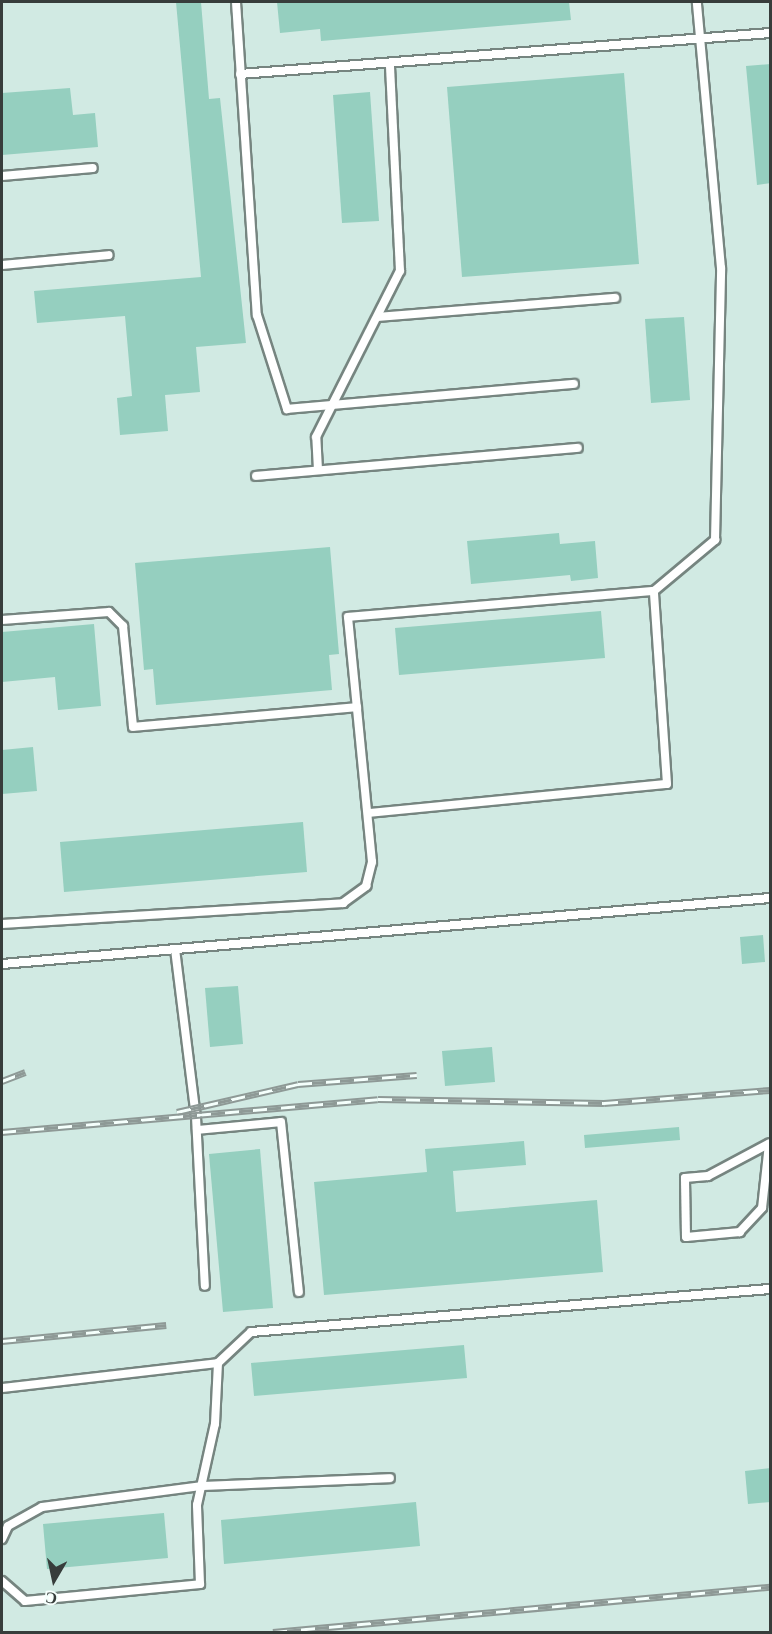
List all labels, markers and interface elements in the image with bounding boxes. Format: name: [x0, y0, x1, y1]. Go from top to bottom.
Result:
north arrow: [24, 1550, 84, 1610]
text: С: [44, 1589, 58, 1608]

